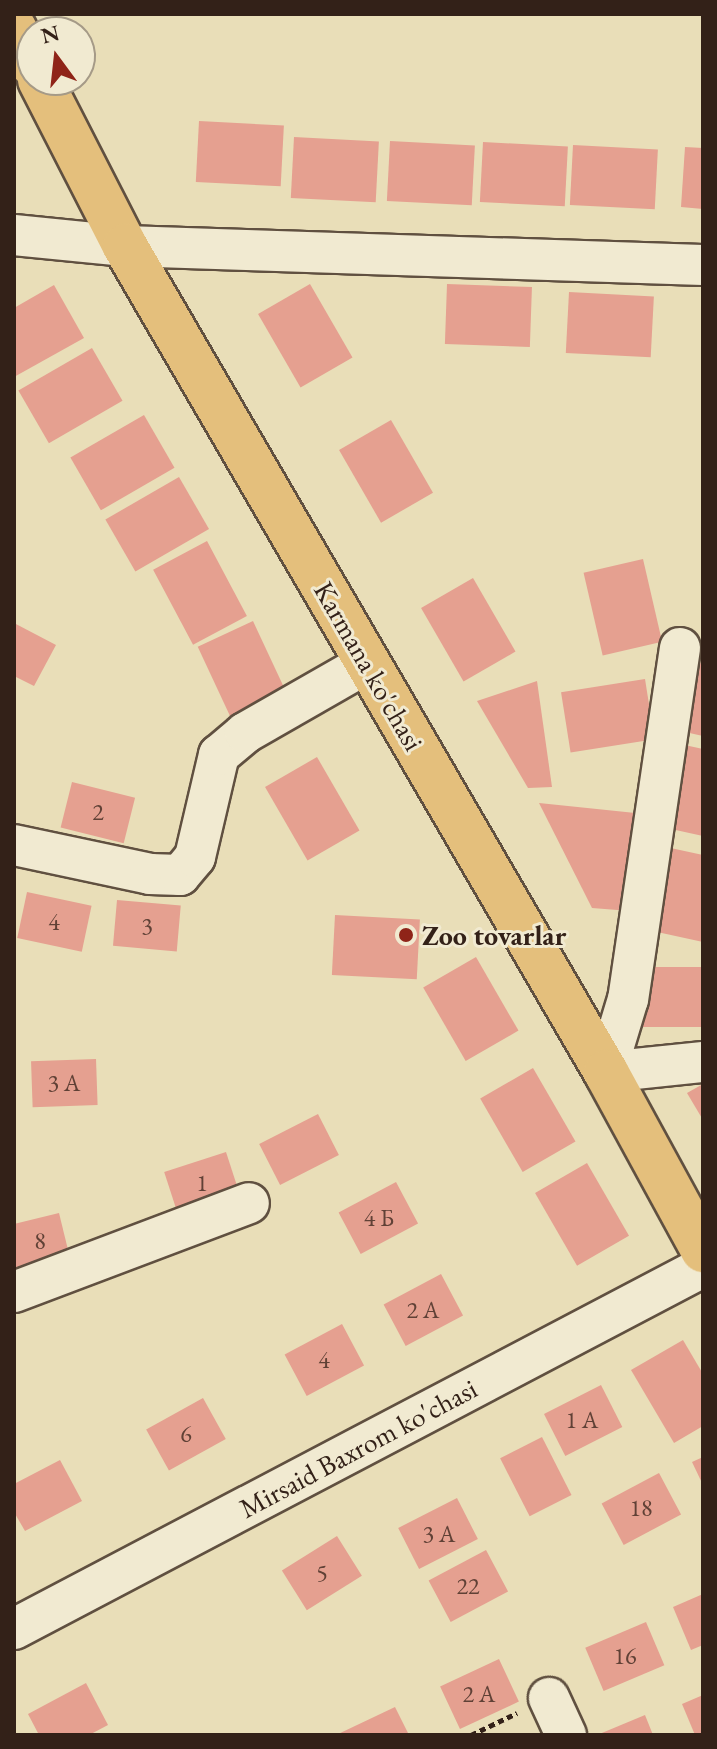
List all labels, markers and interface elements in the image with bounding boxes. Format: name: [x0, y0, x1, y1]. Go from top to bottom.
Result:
north arrow: [16, 16, 96, 96]
text: N: [38, 18, 63, 51]
street label: Karmana ko'chasi: [307, 576, 431, 756]
house number: 2: [92, 798, 104, 826]
house number: 4: [48, 908, 60, 936]
house number: 3: [141, 912, 153, 940]
place label: Zoo tovarlar: [422, 918, 566, 952]
marker: Zoo tovarlar: [397, 926, 415, 944]
house number: 3 А: [48, 1069, 80, 1097]
house number: 1: [196, 1169, 208, 1197]
house number: 4 Б: [364, 1204, 394, 1232]
house number: 8: [34, 1227, 46, 1255]
house number: 2 А: [407, 1296, 439, 1324]
house number: 4: [318, 1346, 330, 1374]
street label: Mirsaid Baxrom ko'chasi: [234, 1371, 482, 1525]
house number: 1 А: [566, 1406, 598, 1434]
house number: 6: [180, 1420, 192, 1448]
house number: 18: [629, 1494, 653, 1522]
house number: 3 А: [423, 1520, 455, 1548]
house number: 5: [316, 1559, 328, 1587]
house number: 22: [456, 1572, 480, 1600]
house number: 16: [613, 1642, 637, 1670]
house number: 2 А: [463, 1680, 495, 1708]

